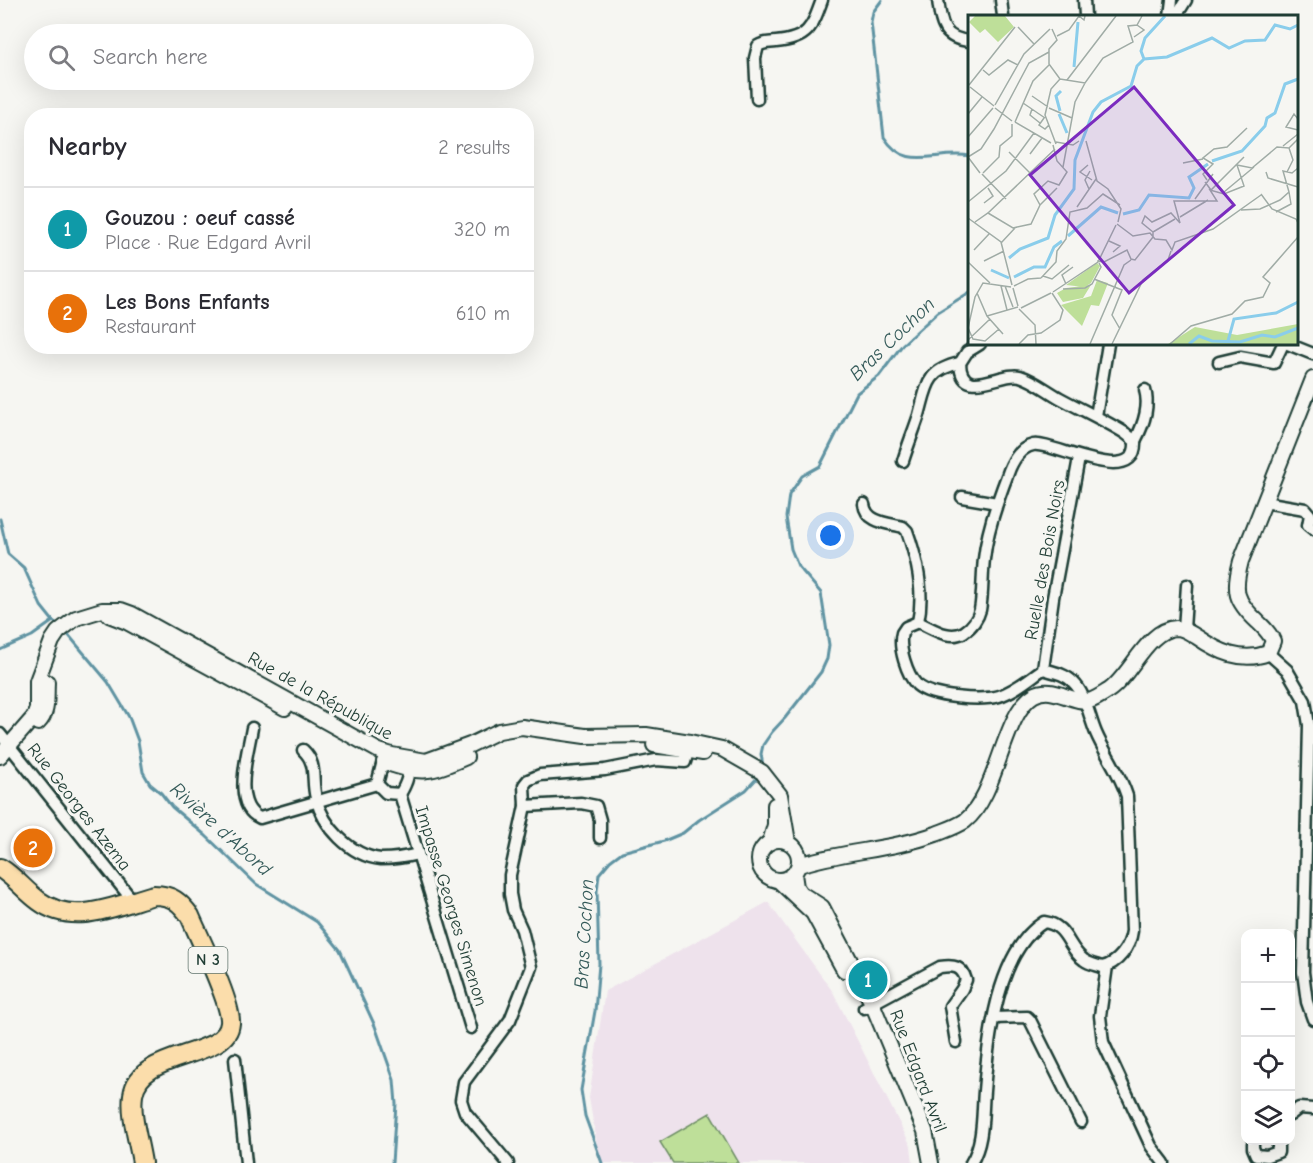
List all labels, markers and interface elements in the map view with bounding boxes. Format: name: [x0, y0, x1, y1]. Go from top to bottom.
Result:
inset map: [968, 15, 1298, 345]
search box: [24, 24, 534, 90]
icon: search: [45, 41, 78, 74]
text: Search here: [93, 44, 208, 70]
text: Nearby: [48, 132, 127, 162]
text: 2 results: [438, 136, 510, 159]
text: Gouzou : oeuf cassé: [105, 205, 295, 231]
text: 1: [64, 218, 71, 241]
text: 320 m: [454, 218, 510, 241]
text: Place · Rue Edgard Avril: [105, 231, 311, 254]
text: Les Bons Enfants: [105, 289, 270, 315]
water label: Bras Cochon: [844, 293, 940, 385]
text: 2: [63, 302, 72, 325]
text: 610 m: [456, 302, 510, 325]
text: Restaurant: [105, 315, 195, 338]
street label: Ruelle des Bois Noirs: [1021, 478, 1069, 642]
your location: [816, 521, 845, 550]
street label: Rue de la République: [244, 647, 396, 745]
street label: Rue Georges Azema: [23, 739, 135, 875]
water label: Rivière d'Abord: [166, 777, 277, 881]
street label: Impasse Georges Simenon: [411, 803, 491, 1009]
pin: 2: [14, 826, 52, 870]
water label: Bras Cochon: [570, 878, 598, 990]
map controls: [1241, 929, 1295, 1145]
button: +: [1241, 929, 1295, 983]
road number: N 3: [188, 947, 228, 973]
pin: 1: [848, 958, 888, 1002]
button: −: [1241, 983, 1295, 1037]
street label: Rue Edgard Avril: [885, 1007, 951, 1135]
button: locate: [1241, 1037, 1295, 1091]
button: layers: [1241, 1091, 1295, 1145]

